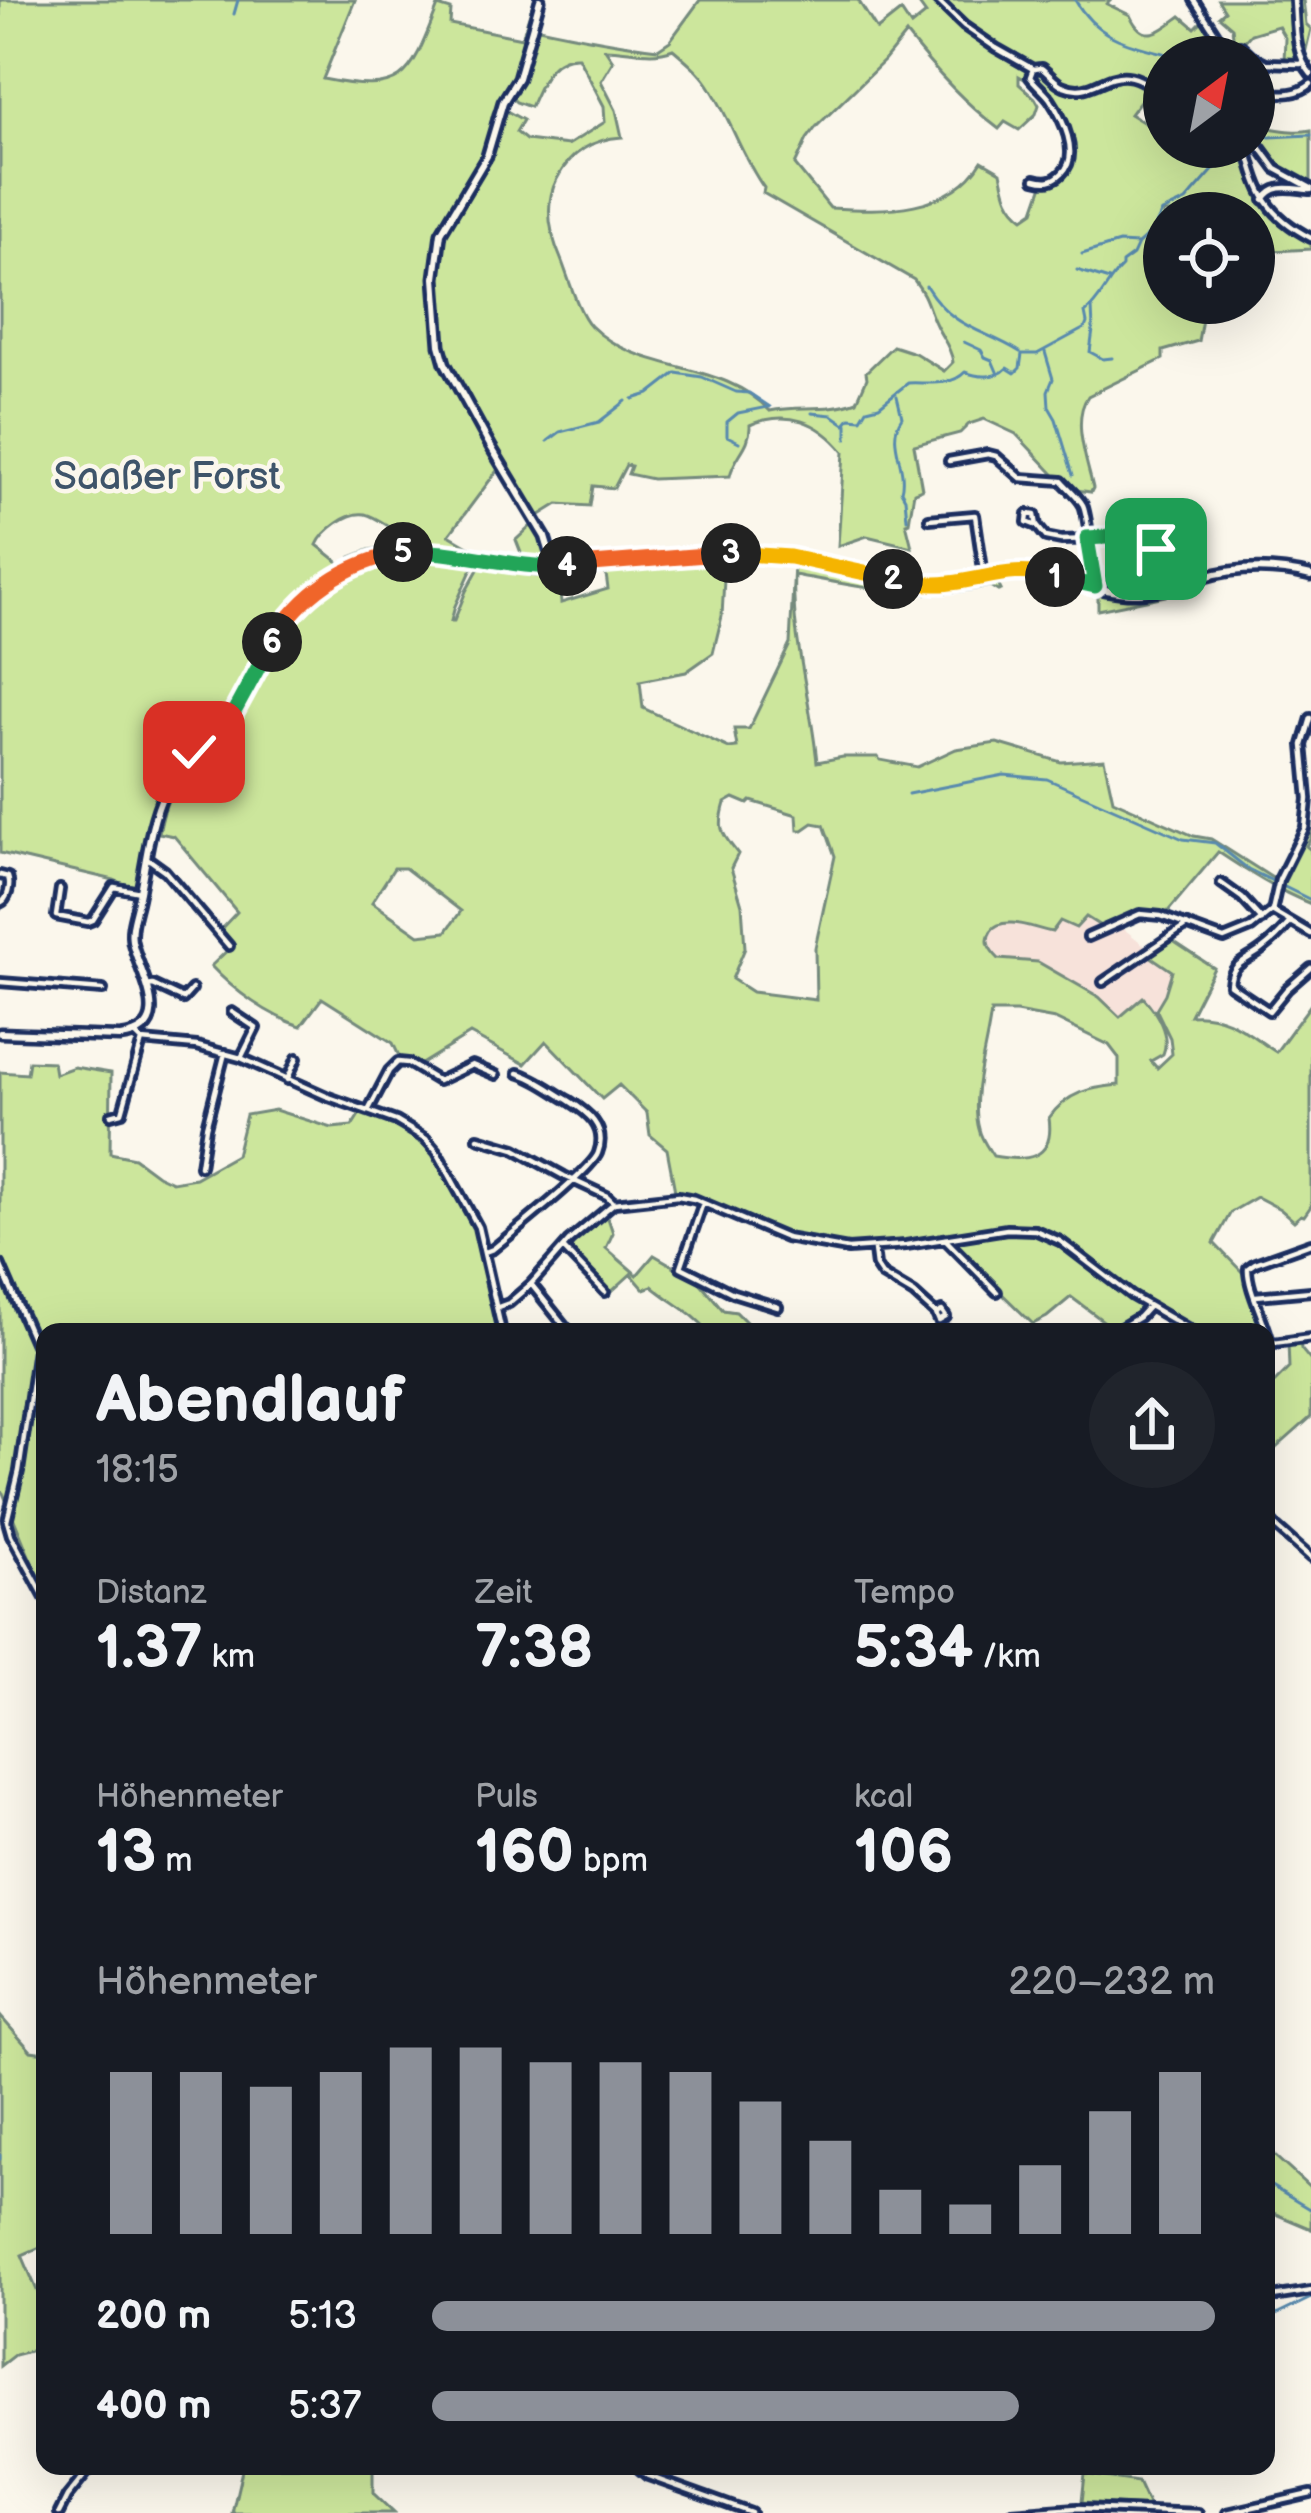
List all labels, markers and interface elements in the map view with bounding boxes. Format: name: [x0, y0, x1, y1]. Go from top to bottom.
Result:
north arrow: [1143, 36, 1275, 168]
map controls: [1143, 36, 1275, 324]
button: locate: [1143, 192, 1275, 324]
park label: Saaßer Forst: [54, 454, 280, 501]
pin: [1105, 498, 1207, 600]
icon: arrive: [1123, 516, 1189, 582]
pin: 5: [373, 522, 433, 582]
pin: 3: [701, 523, 761, 583]
text: 5: [393, 532, 413, 572]
text: 3: [721, 533, 741, 573]
pin: 4: [537, 536, 597, 596]
text: 4: [557, 546, 577, 586]
pin: 1: [1025, 547, 1085, 607]
pin: 2: [863, 549, 923, 609]
text: 1: [1048, 557, 1062, 597]
text: 2: [883, 559, 903, 599]
pin: 6: [242, 612, 302, 672]
text: 6: [262, 622, 282, 662]
pin: [143, 701, 245, 803]
icon: check: [161, 719, 227, 785]
text: Abendlauf: [96, 1362, 405, 1441]
button: share: [1089, 1362, 1215, 1488]
text: 18:15: [96, 1447, 179, 1494]
text: Distanz: [96, 1573, 206, 1613]
text: Zeit: [475, 1573, 533, 1613]
text: Tempo: [854, 1573, 955, 1613]
text: 1.37: [96, 1613, 203, 1685]
text: 7:38: [475, 1613, 594, 1685]
text: 5:34: [854, 1613, 973, 1685]
text: km: [203, 1637, 255, 1677]
text: /km: [973, 1637, 1041, 1677]
text: Höhenmeter: [96, 1777, 283, 1817]
text: Puls: [475, 1777, 538, 1817]
text: kcal: [854, 1777, 913, 1817]
text: 13: [96, 1817, 156, 1889]
text: 160: [475, 1817, 574, 1889]
text: 106: [854, 1817, 953, 1889]
text: m: [156, 1841, 193, 1881]
text: bpm: [574, 1841, 648, 1881]
text: Höhenmeter: [96, 1959, 317, 2006]
text: 220–232 m: [1008, 1959, 1215, 2006]
text: 200 m: [96, 2293, 211, 2340]
text: 5:13: [288, 2293, 357, 2340]
text: 400 m: [96, 2383, 211, 2430]
text: 5:37: [288, 2383, 361, 2430]

